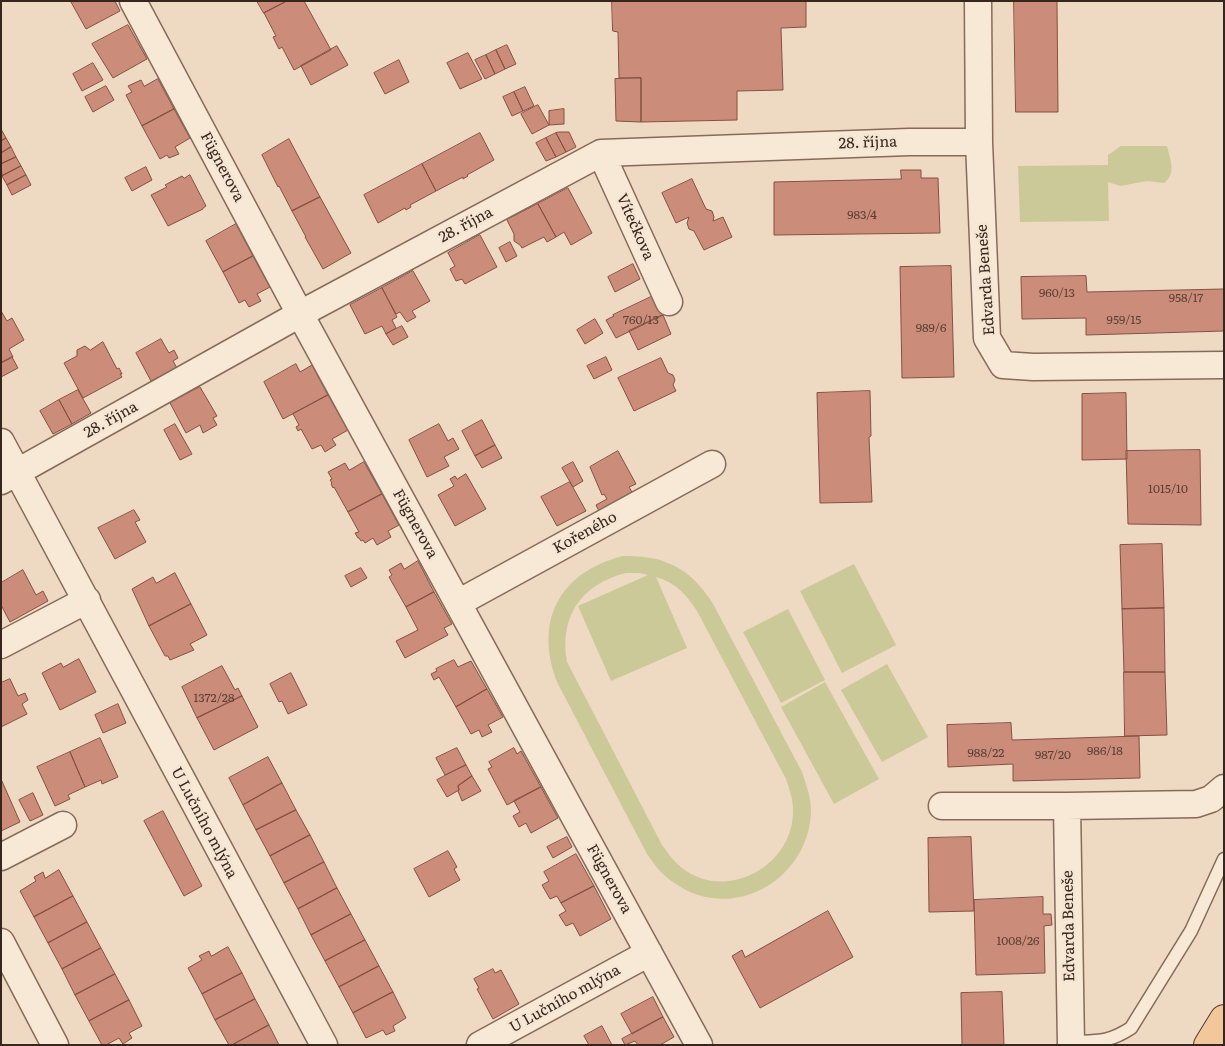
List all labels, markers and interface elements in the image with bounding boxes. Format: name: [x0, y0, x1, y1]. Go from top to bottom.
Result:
street label: Fügnerova: [196, 129, 248, 205]
street label: 28. října: [838, 133, 898, 153]
street label: Vítečkova: [612, 191, 658, 263]
street label: 28. října: [436, 203, 496, 247]
house number: 983/4: [847, 208, 877, 222]
street label: Edvarda Beneše: [973, 224, 999, 336]
house number: 960/13: [1039, 286, 1075, 300]
house number: 958/17: [1169, 291, 1203, 305]
house number: 760/13: [623, 313, 659, 327]
house number: 959/15: [1107, 313, 1141, 327]
house number: 989/6: [916, 321, 946, 335]
street label: 28. října: [81, 398, 141, 442]
house number: 1015/10: [1148, 482, 1188, 496]
street label: Fügnerova: [389, 486, 441, 562]
street label: Kořeného: [550, 508, 620, 558]
house number: 1372/28: [193, 691, 235, 705]
house number: 986/18: [1087, 744, 1123, 758]
house number: 988/22: [968, 746, 1004, 760]
house number: 987/20: [1035, 748, 1071, 762]
street label: U Lučního mlýna: [167, 764, 241, 882]
street label: Fügnerova: [583, 841, 635, 917]
street label: Edvarda Beneše: [1059, 870, 1079, 982]
house number: 1008/26: [996, 934, 1040, 948]
street label: U Lučního mlýna: [507, 961, 623, 1037]

